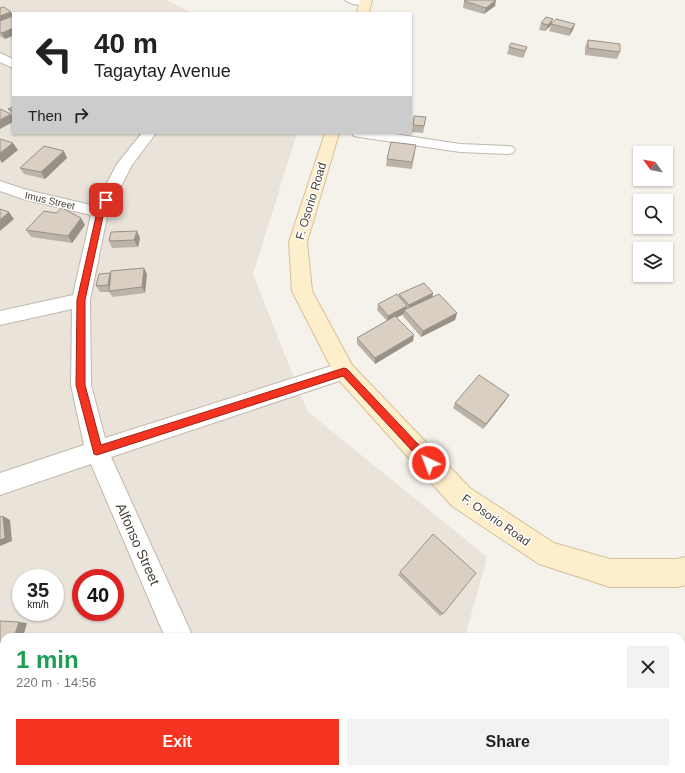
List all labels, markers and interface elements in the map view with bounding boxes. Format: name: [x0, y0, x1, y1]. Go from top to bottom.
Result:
icon: left: [28, 28, 80, 80]
text: 40 m: [94, 28, 158, 59]
text: Tagaytay Avenue: [94, 61, 231, 81]
icon: right: [70, 104, 92, 126]
text: Then: [28, 107, 62, 124]
north arrow: [633, 146, 673, 186]
map controls: [633, 146, 673, 282]
street label: F. Osorio Road: [293, 161, 329, 241]
pin: [89, 183, 123, 217]
street label: Imus Street: [24, 189, 76, 212]
icon: arrive: [95, 189, 117, 211]
button: search: [633, 194, 673, 234]
button: layers: [633, 242, 673, 282]
position arrow: [408, 442, 450, 484]
street label: F. Osorio Road: [459, 491, 533, 549]
street label: Alfonso Street: [113, 501, 163, 588]
speed limit sign: 40: [72, 569, 124, 621]
text: 35: [27, 579, 49, 601]
text: km/h: [27, 599, 49, 610]
text: 1 min: [16, 646, 79, 673]
button: close: [627, 646, 669, 688]
text: 220 m · 14:56: [16, 675, 96, 690]
button: Exit: [16, 719, 339, 765]
button: Share: [347, 719, 669, 765]

